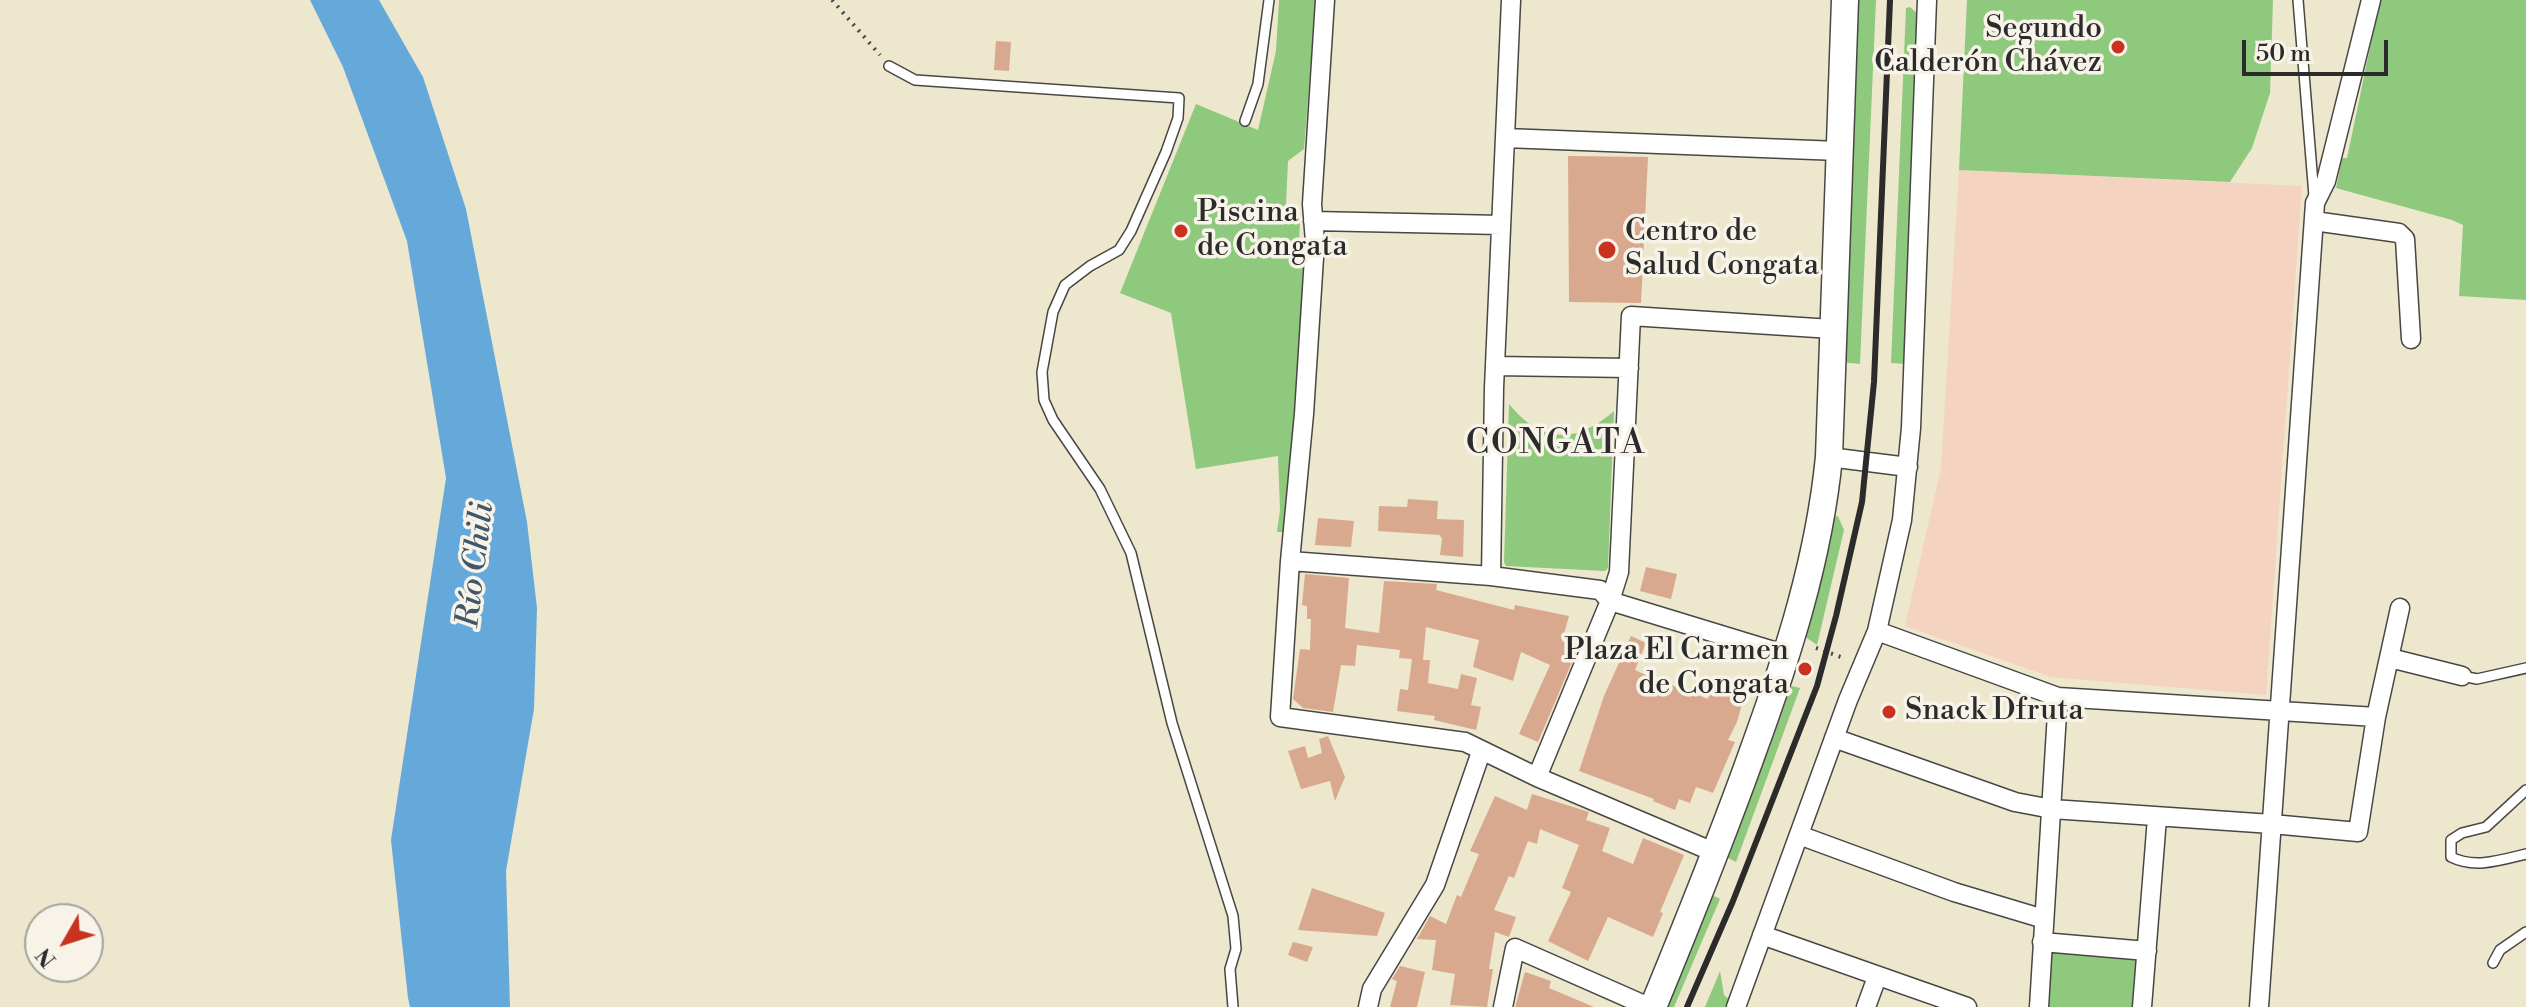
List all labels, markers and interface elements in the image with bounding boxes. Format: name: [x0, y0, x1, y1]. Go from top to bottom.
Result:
place label: Segundo Calderón Chávez: [1874, 12, 2102, 82]
scale bar: [2246, 24, 2392, 74]
marker: Segundo Calderón Chávez: [2109, 38, 2127, 56]
text: 50 m: [2256, 39, 2311, 69]
place label: Piscina de Congata: [1197, 196, 1348, 266]
place label: Centro de Salud Congata: [1625, 215, 1819, 286]
marker: Piscina de Congata: [1172, 222, 1190, 240]
marker: Centro de Salud Congata: [1596, 239, 1618, 261]
district label: CONGATA: [1466, 425, 1646, 465]
water label: Río Chili: [450, 500, 504, 630]
place label: Plaza El Carmen de Congata: [1564, 634, 1789, 704]
marker: Plaza El Carmen de Congata: [1796, 660, 1814, 678]
place label: Snack Dfruta: [1905, 694, 2084, 730]
marker: Snack Dfruta: [1880, 703, 1898, 721]
north arrow: [24, 903, 104, 983]
text: N: [31, 942, 62, 972]

